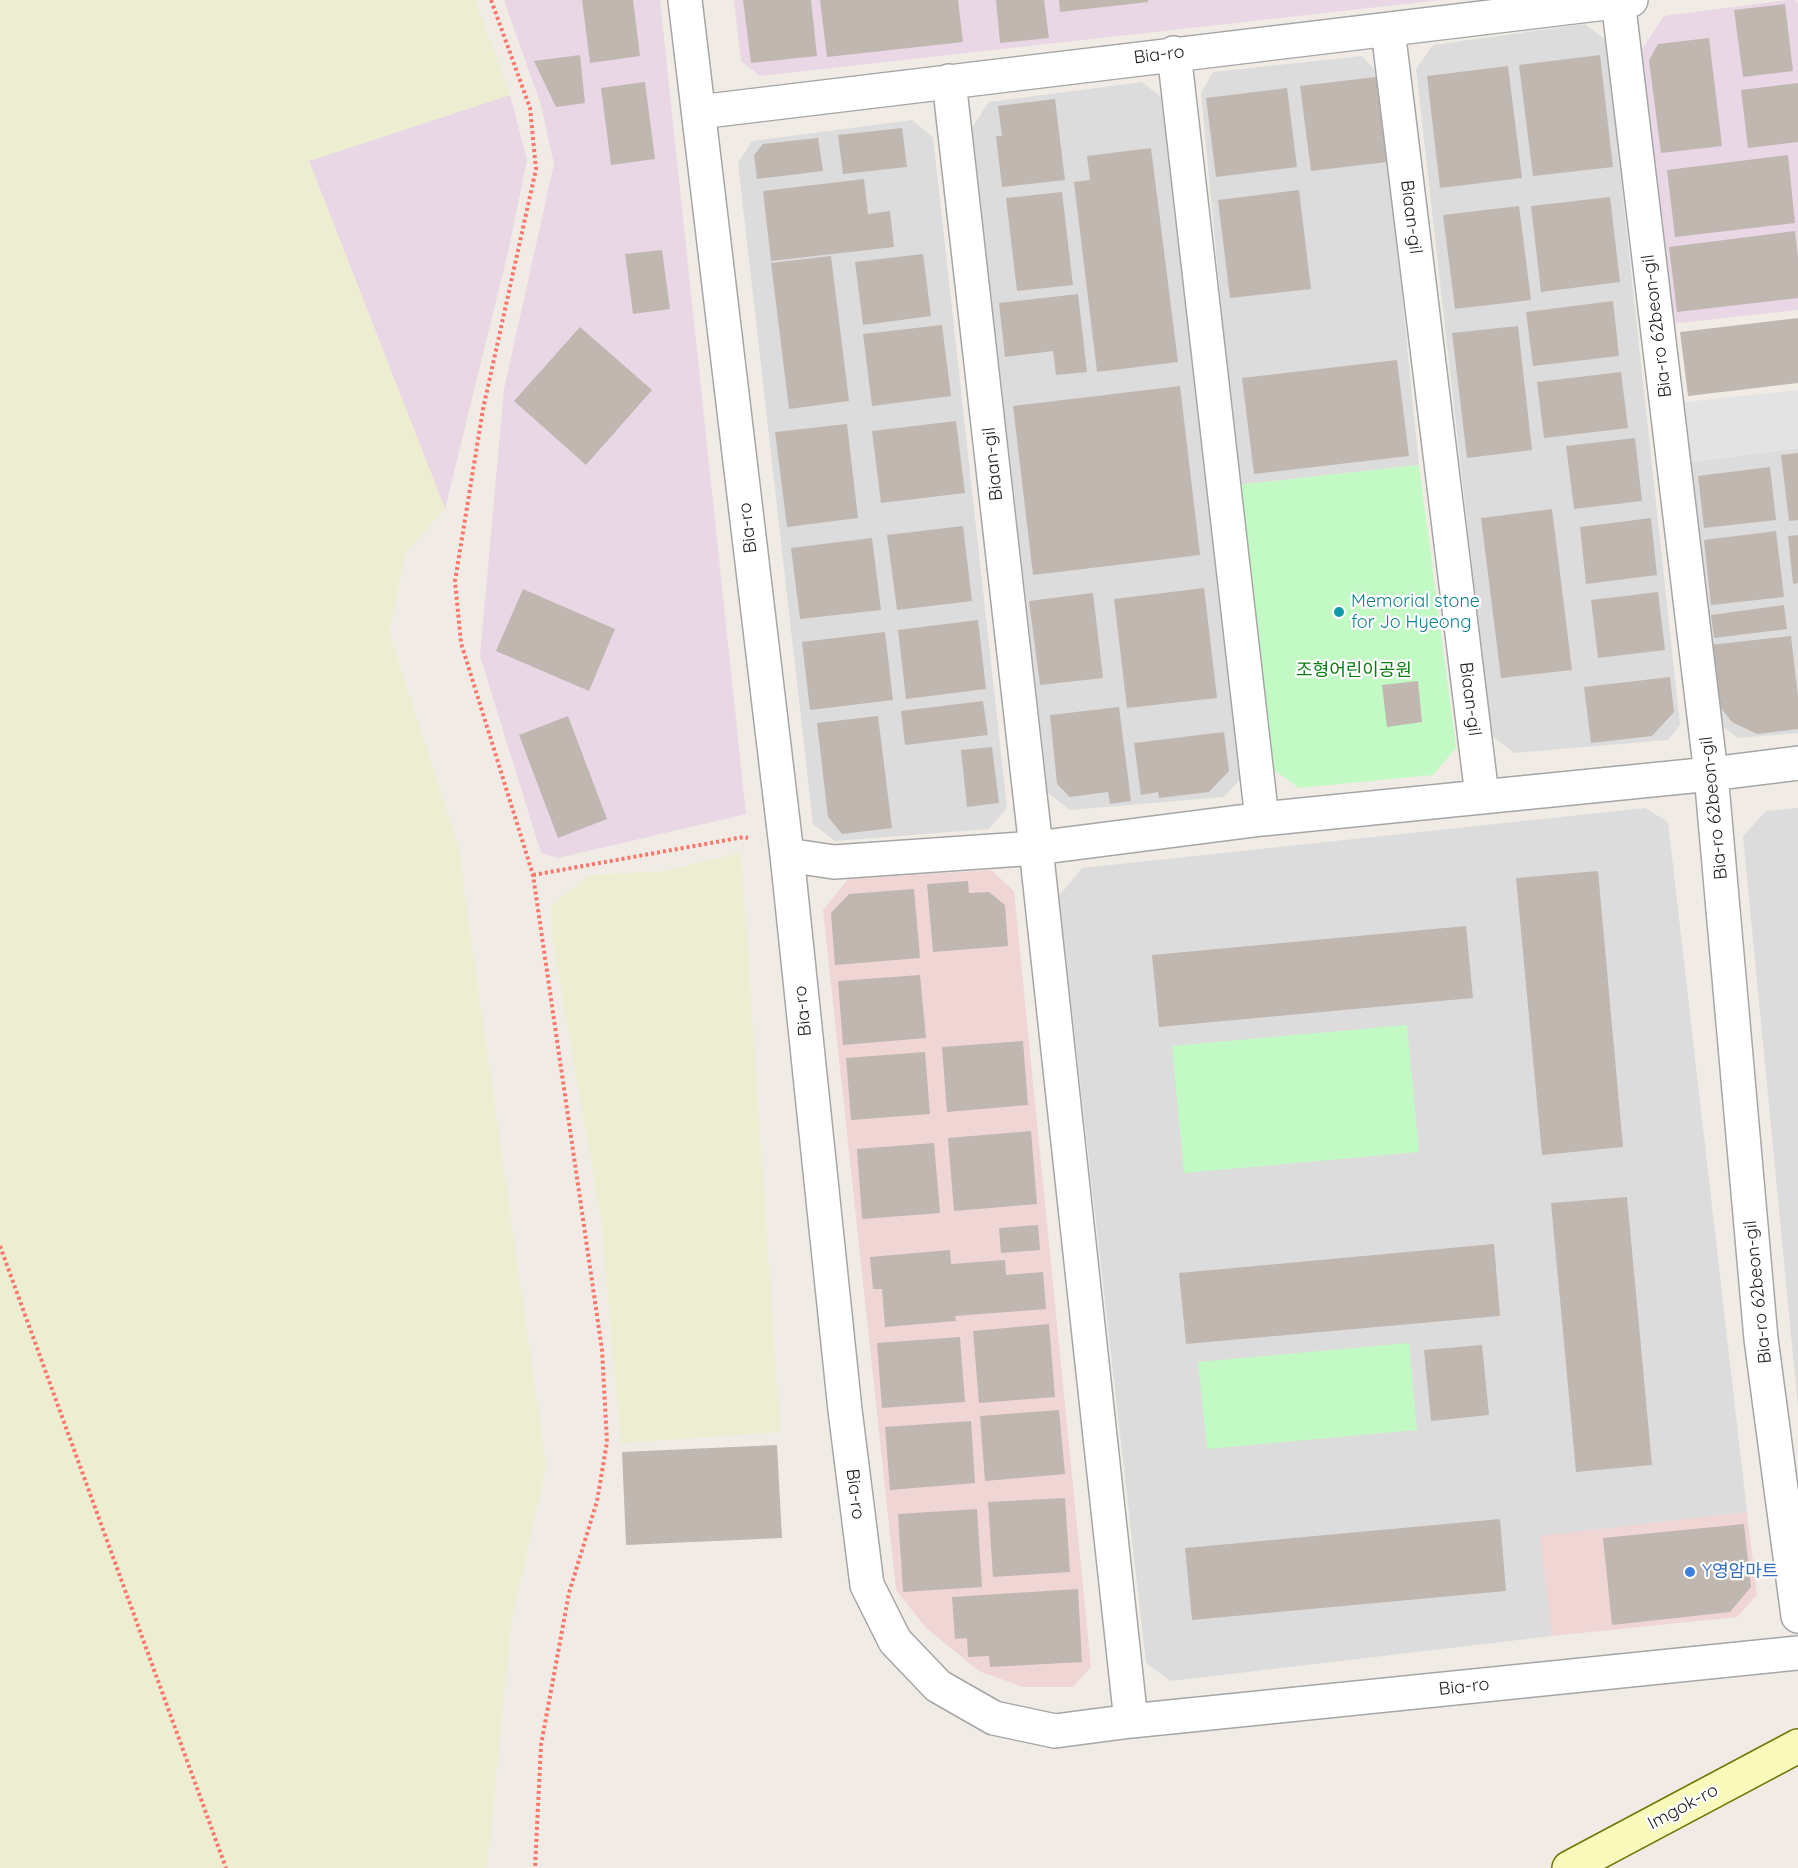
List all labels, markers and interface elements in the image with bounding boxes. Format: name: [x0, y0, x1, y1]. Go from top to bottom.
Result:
street label: Bia-ro: [1132, 41, 1186, 69]
street label: Biaan-gil: [1396, 179, 1426, 255]
street label: Bia-ro 62beon-gil: [1638, 253, 1676, 399]
street label: Biaan-gil: [978, 426, 1008, 502]
street label: Bia-ro: [734, 501, 762, 555]
place label: Memorial stone for Jo Hyeong: [1351, 591, 1480, 634]
marker: Memorial stone for Jo Hyeong: [1332, 605, 1346, 619]
park label: 조형어린이공원: [1296, 660, 1412, 682]
street label: Biaan-gil: [1455, 661, 1485, 737]
street label: Bia-ro 62beon-gil: [1696, 735, 1732, 881]
street label: Bia-ro: [790, 985, 816, 1037]
street label: Bia-ro 62beon-gil: [1740, 1219, 1776, 1365]
street label: Bia-ro: [841, 1467, 869, 1521]
place label: Y영암마트: [1702, 1561, 1778, 1583]
marker: Y영암마트: [1683, 1565, 1697, 1579]
street label: Bia-ro: [1438, 1674, 1490, 1700]
street label: Imgok-ro: [1644, 1779, 1722, 1835]

